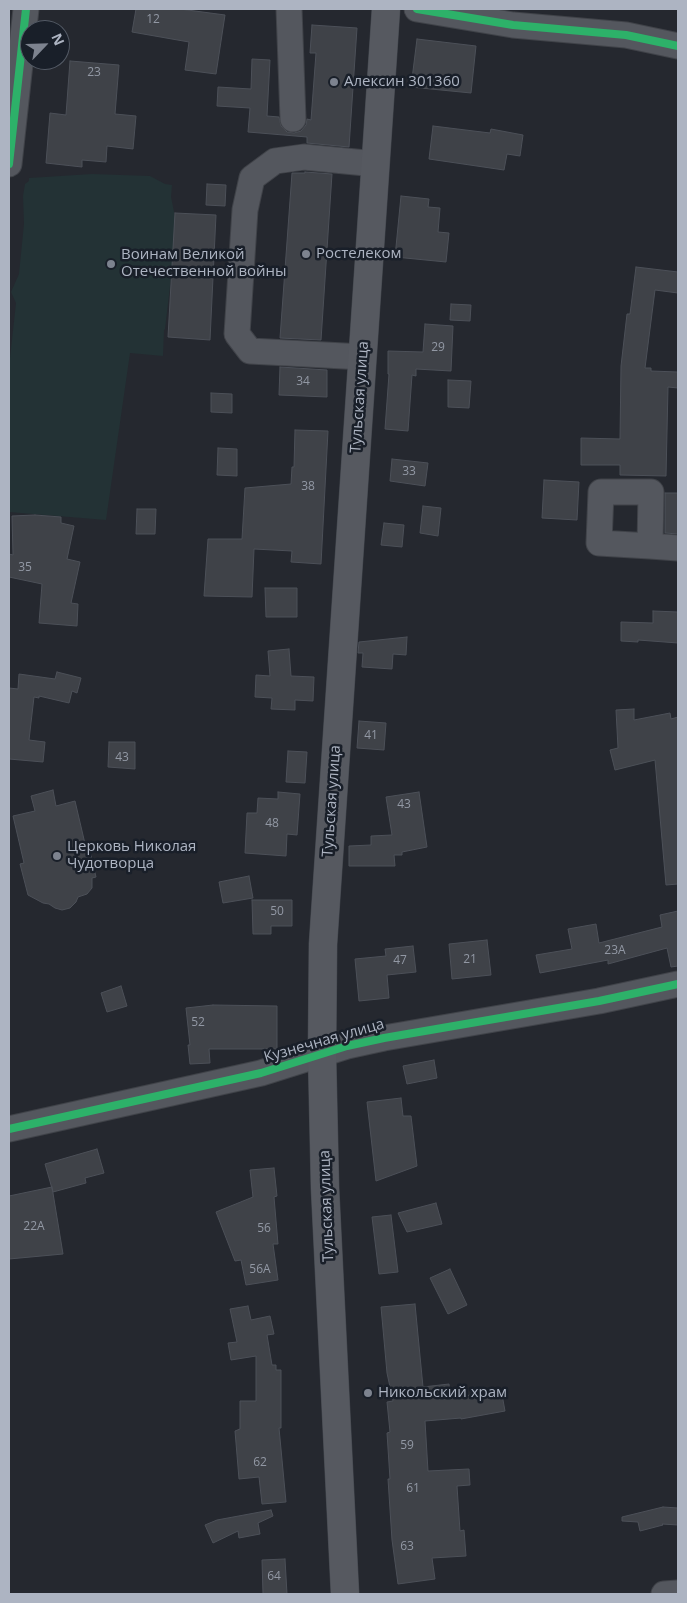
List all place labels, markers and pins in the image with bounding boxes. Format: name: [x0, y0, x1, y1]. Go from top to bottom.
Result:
place label: Алексин 301360: [344, 73, 460, 91]
marker: Алексин 301360: [328, 76, 340, 88]
place label: Ростелеком: [316, 245, 401, 263]
place label: Воинам Великой Отечественной войны: [121, 246, 287, 281]
marker: Ростелеком: [300, 248, 312, 260]
marker: Воинам Великой Отечественной войны: [105, 258, 117, 270]
place label: Церковь Николая Чудотворца: [67, 838, 196, 873]
marker: Церковь Николая Чудотворца: [51, 850, 63, 862]
place label: Никольский храм: [378, 1384, 507, 1402]
marker: Никольский храм: [362, 1387, 374, 1399]

